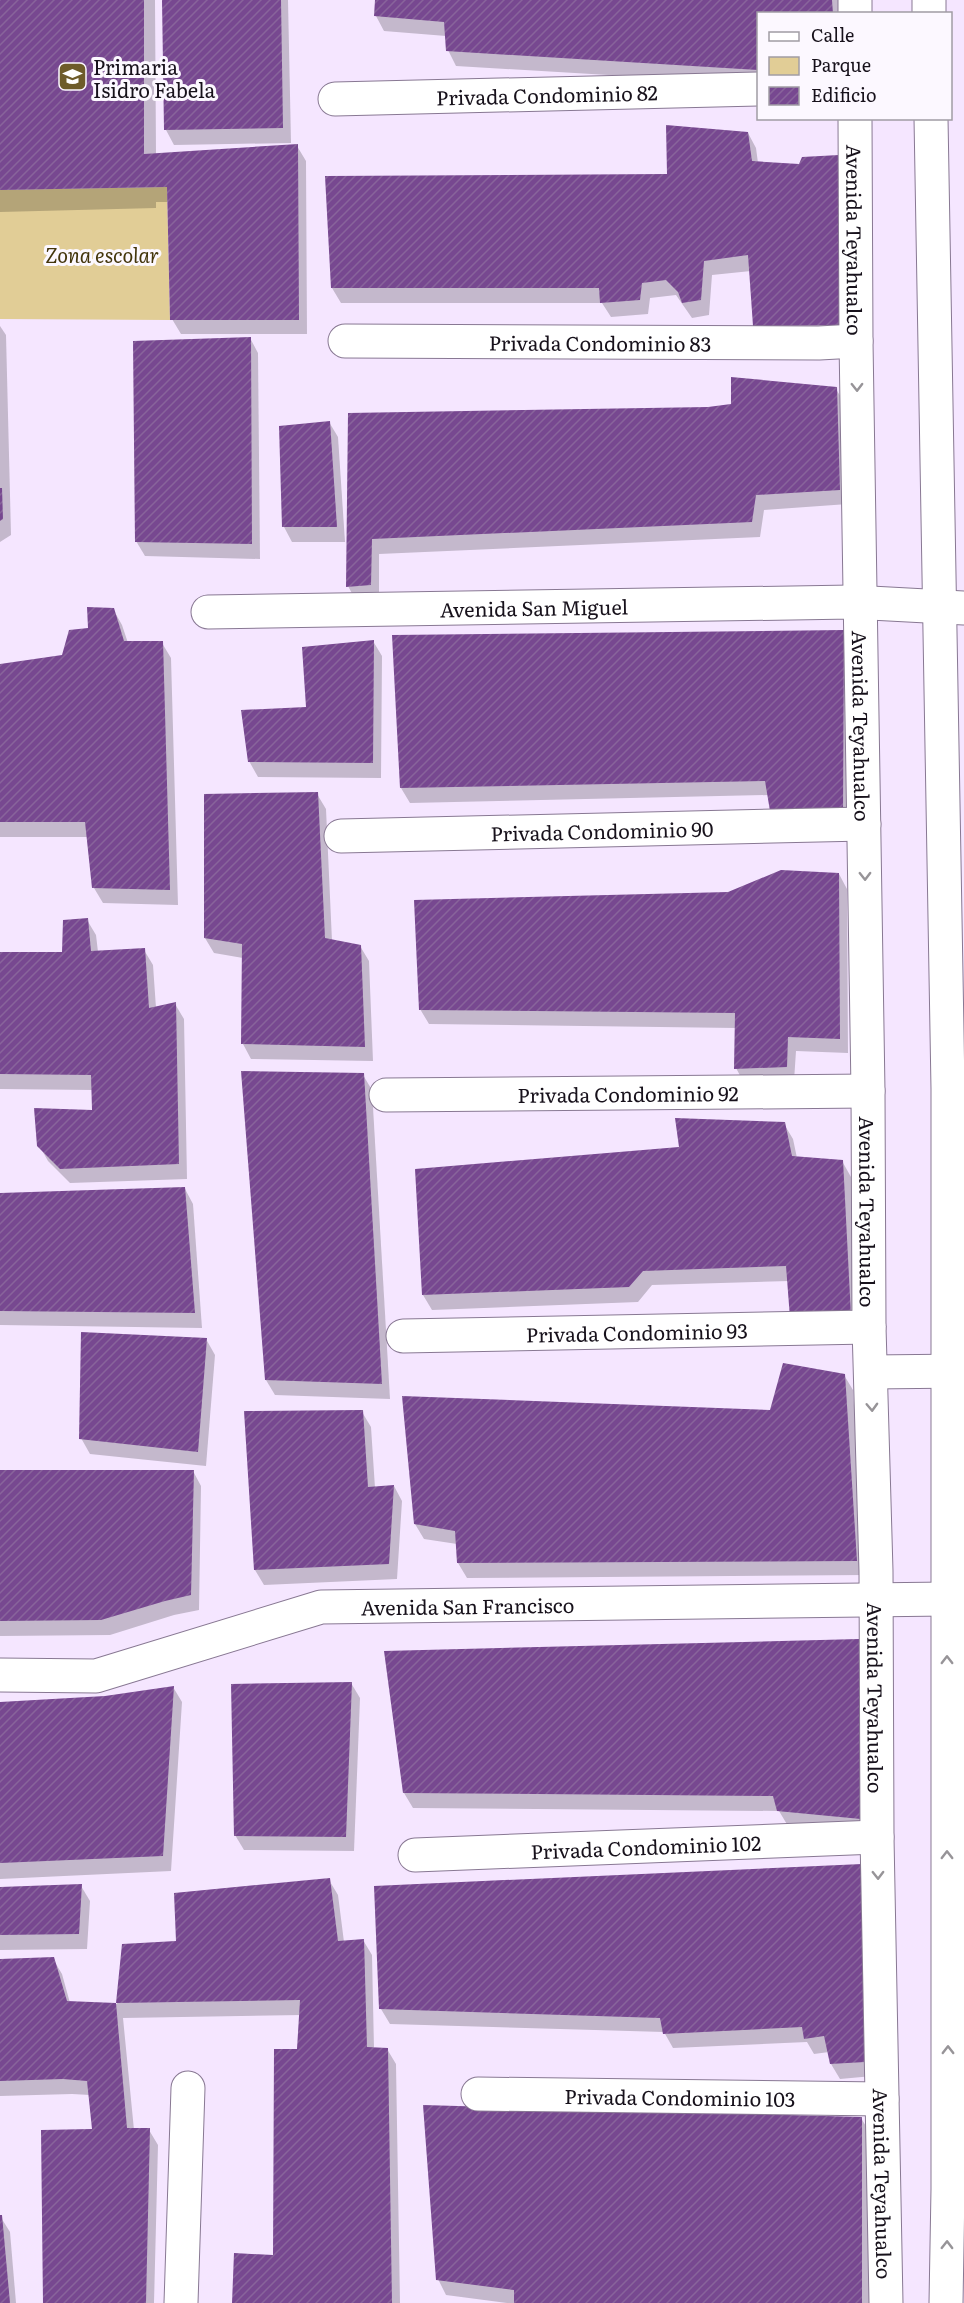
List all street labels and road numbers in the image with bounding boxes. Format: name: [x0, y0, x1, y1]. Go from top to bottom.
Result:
street label: Privada Condominio 82: [436, 76, 658, 112]
street label: Avenida Teyahualco: [840, 144, 871, 336]
street label: Privada Condominio 83: [489, 327, 711, 358]
street label: Avenida San Miguel: [440, 590, 629, 623]
street label: Avenida Teyahualco: [846, 630, 879, 822]
street label: Privada Condominio 90: [490, 812, 714, 848]
street label: Privada Condominio 92: [517, 1077, 739, 1109]
street label: Avenida Teyahualco: [853, 1116, 884, 1308]
street label: Privada Condominio 93: [526, 1314, 748, 1349]
street label: Avenida San Francisco: [361, 1589, 575, 1621]
street label: Avenida Teyahualco: [861, 1602, 892, 1793]
street label: Privada Condominio 102: [530, 1827, 762, 1865]
street label: Privada Condominio 103: [564, 2080, 796, 2113]
street label: Avenida Teyahualco: [867, 2088, 901, 2280]

